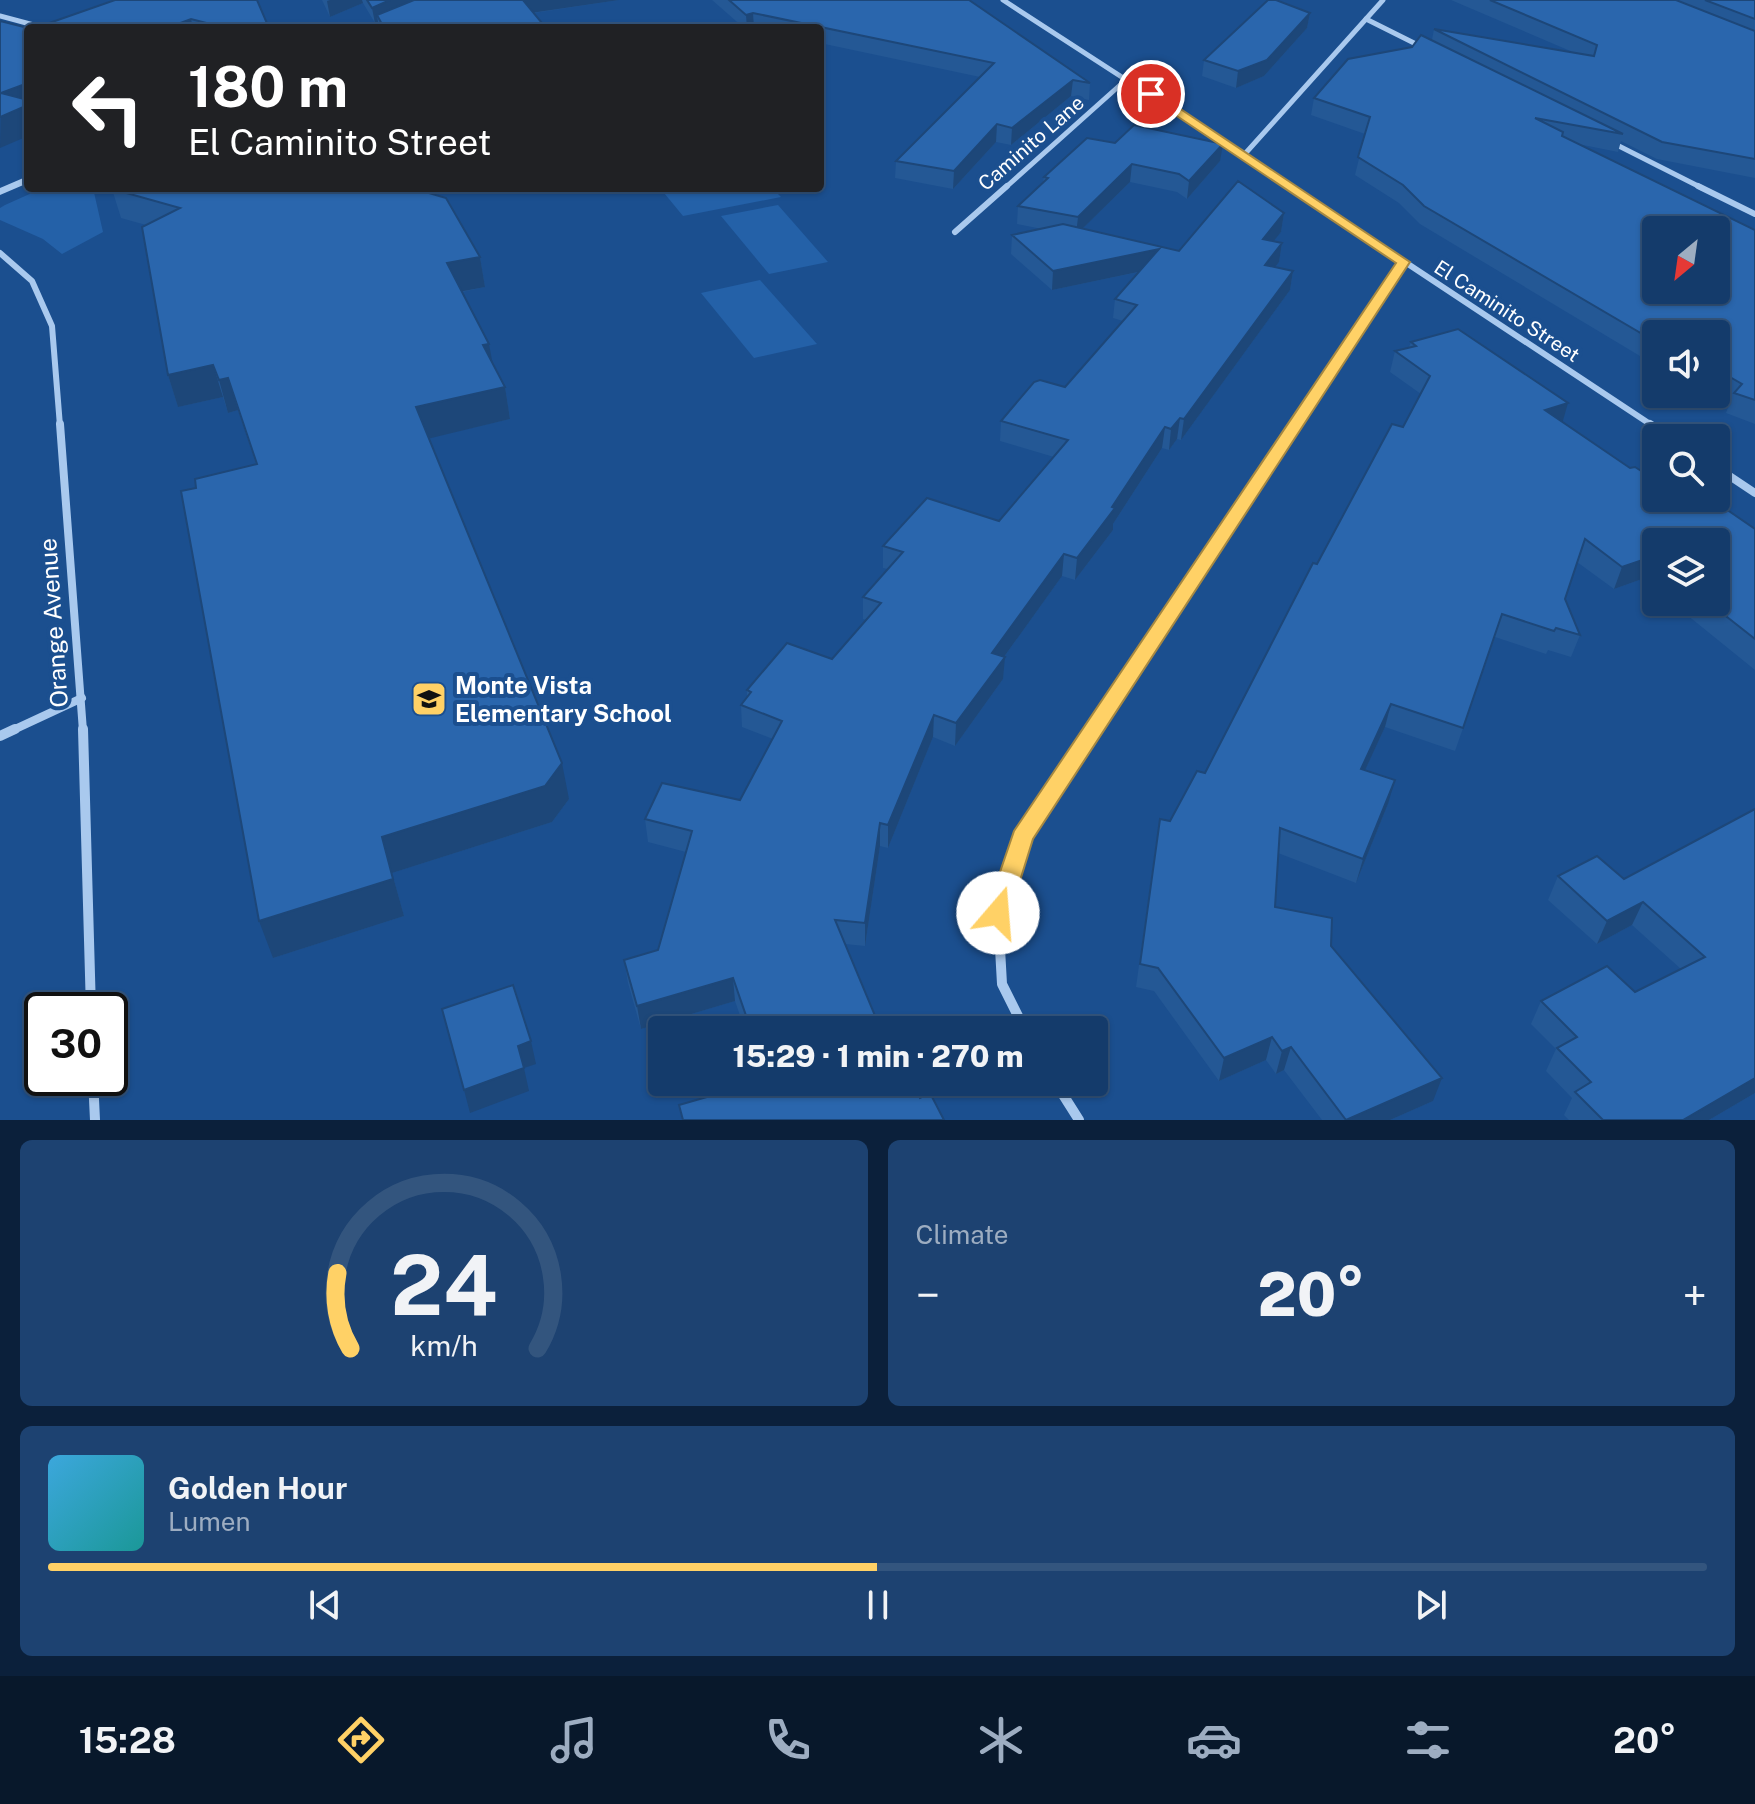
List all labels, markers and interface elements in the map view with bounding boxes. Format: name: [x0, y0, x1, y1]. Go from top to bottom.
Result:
text: 180 m: [188, 54, 348, 120]
icon: left: [56, 56, 160, 160]
pin: [1117, 60, 1185, 128]
icon: arrive: [1129, 72, 1173, 116]
street label: Caminito Lane: [973, 91, 1089, 195]
text: El Caminito Street: [188, 121, 491, 163]
north arrow: [1642, 216, 1730, 304]
map controls: [1642, 216, 1730, 616]
street label: El Caminito Street: [1430, 255, 1584, 367]
button: sound: [1642, 320, 1730, 408]
button: search: [1642, 424, 1730, 512]
button: layers: [1642, 528, 1730, 616]
street label: Orange Avenue: [33, 537, 73, 709]
place label: Monte Vista Elementary School: [455, 671, 672, 727]
school or university icon: Monte Vista Elementary School: [410, 680, 448, 718]
position arrow: [956, 871, 1040, 955]
speed limit sign: 30: [24, 992, 128, 1096]
text: 15:29 · 1 min · 270 m: [733, 1038, 1023, 1074]
text: Climate: [916, 1219, 1009, 1250]
text: 24: [390, 1236, 497, 1334]
text: 20°: [1258, 1259, 1365, 1330]
text: −: [916, 1269, 940, 1321]
text: +: [1683, 1269, 1707, 1321]
text: km/h: [410, 1329, 477, 1362]
text: Golden Hour: [168, 1470, 347, 1506]
text: Lumen: [168, 1506, 251, 1537]
icon: previous: [303, 1583, 347, 1627]
icon: pause: [856, 1583, 900, 1627]
icon: next: [1409, 1583, 1453, 1627]
icon: directions: [333, 1712, 389, 1768]
icon: music: [546, 1712, 602, 1768]
icon: phone: [760, 1712, 816, 1768]
icon: climate: [973, 1712, 1029, 1768]
icon: car: [1186, 1712, 1242, 1768]
icon: filters: [1400, 1712, 1456, 1768]
text: 15:28: [79, 1719, 176, 1761]
text: 20°: [1613, 1719, 1676, 1761]

